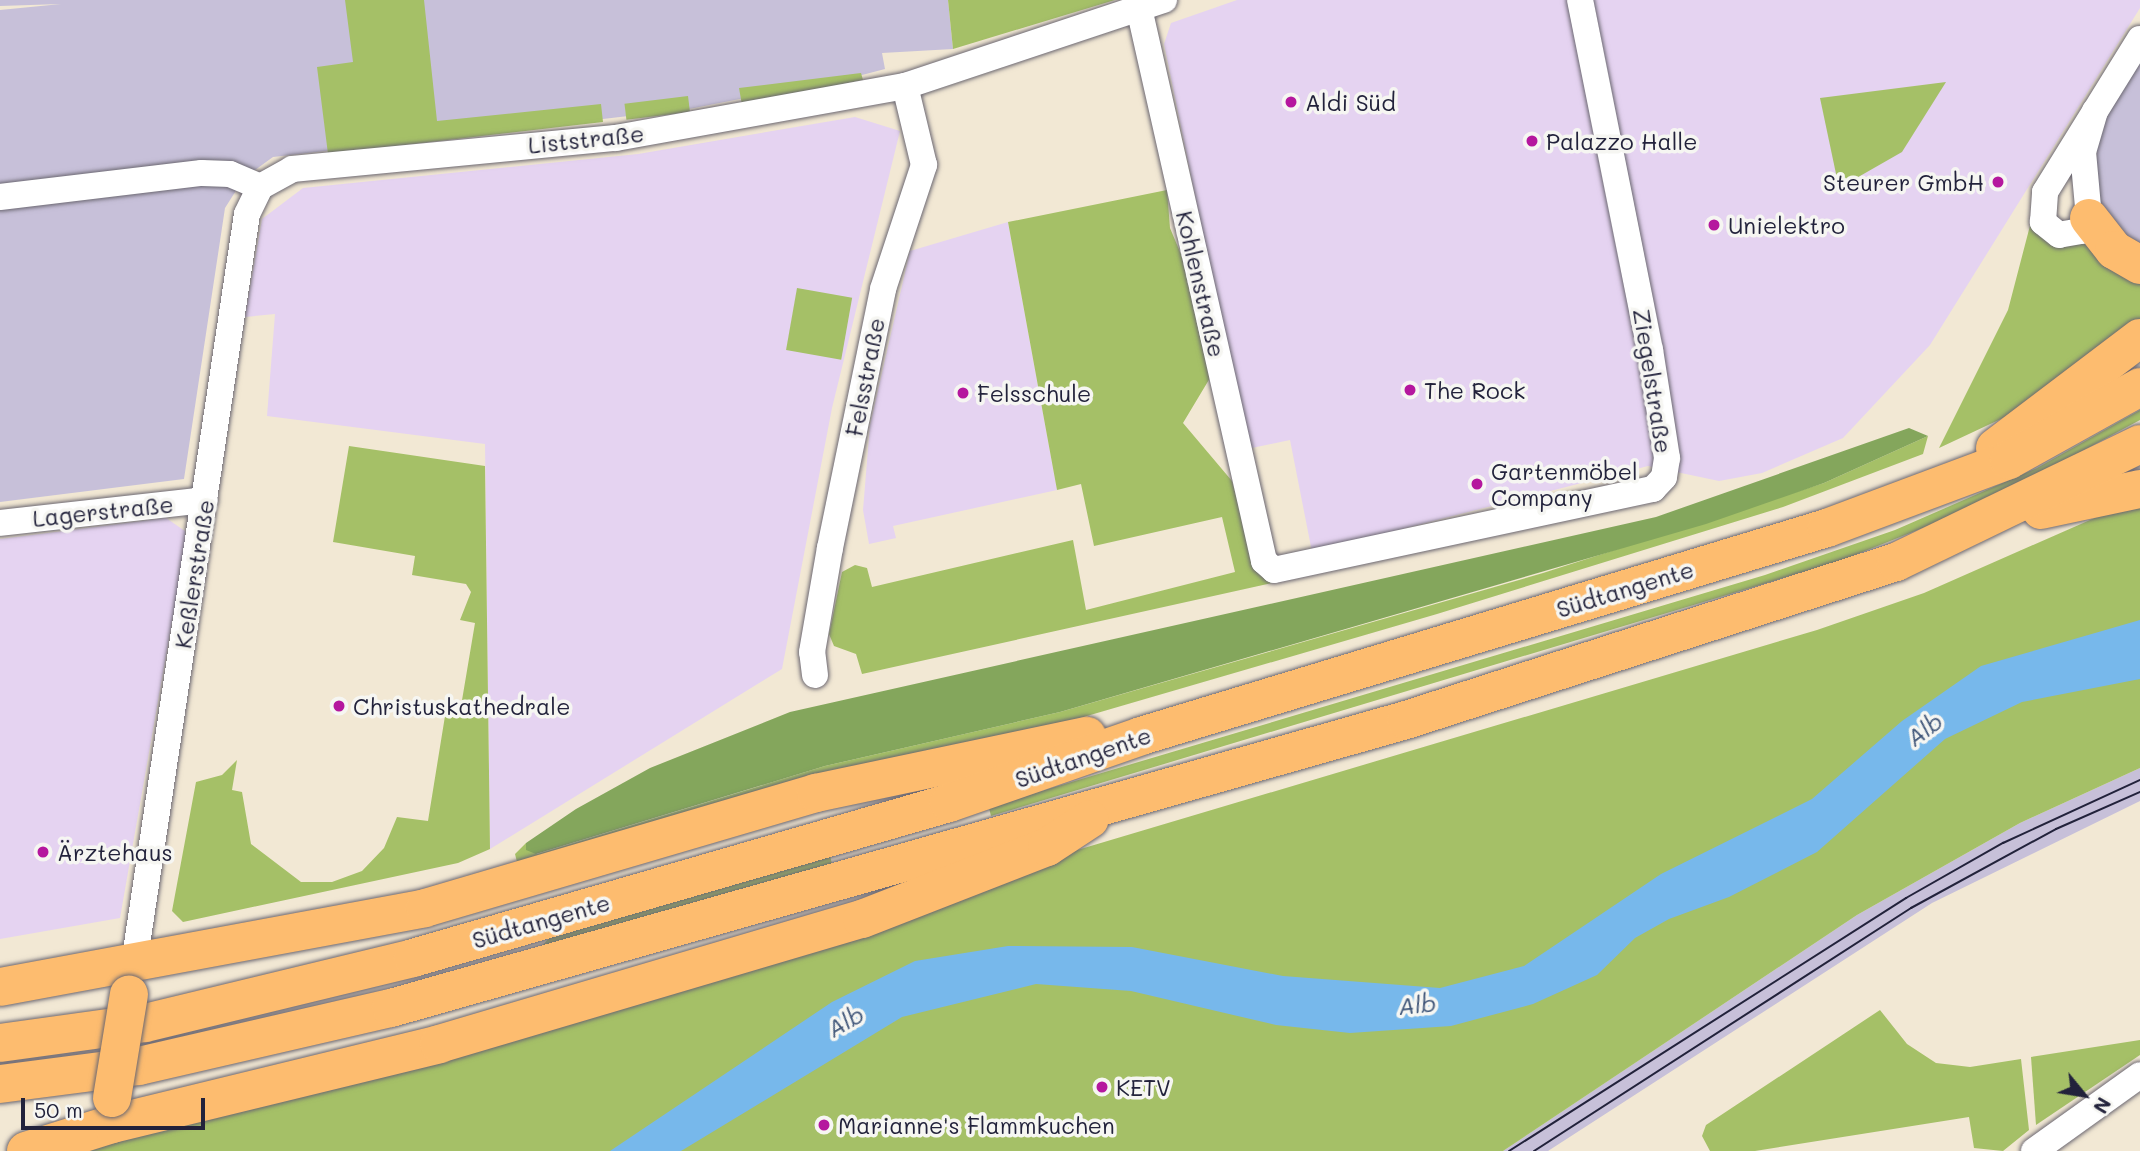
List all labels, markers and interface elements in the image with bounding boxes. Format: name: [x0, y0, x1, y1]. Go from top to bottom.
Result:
place label: Aldi Süd: [1305, 88, 1396, 116]
marker: Aldi Süd: [1283, 94, 1299, 110]
street label: Liststraße: [527, 119, 645, 159]
place label: Palazzo Halle: [1546, 127, 1698, 155]
marker: Palazzo Halle: [1524, 133, 1540, 149]
place label: Steurer GmbH: [1823, 168, 1984, 196]
marker: Steurer GmbH: [1990, 174, 2006, 190]
street label: Kohlenstraße: [1171, 208, 1231, 360]
place label: Unielektro: [1728, 211, 1845, 239]
marker: Unielektro: [1706, 217, 1722, 233]
street label: Ziegelstraße: [1628, 307, 1678, 455]
street label: Felsstraße: [840, 315, 890, 439]
place label: The Rock: [1424, 376, 1525, 404]
place label: Felsschule: [977, 379, 1091, 407]
marker: The Rock: [1402, 382, 1418, 398]
marker: Felsschule: [955, 385, 971, 401]
place label: Gartenmöbel Company: [1491, 457, 1638, 511]
marker: Gartenmöbel Company: [1469, 476, 1485, 492]
street label: Lagerstraße: [31, 490, 175, 532]
street label: Keßlerstraße: [169, 498, 219, 650]
street label: Südtangente: [1553, 555, 1697, 623]
place label: Christuskathedrale: [353, 692, 570, 720]
marker: Christuskathedrale: [331, 698, 347, 714]
water label: Alb: [1900, 706, 1948, 752]
street label: Südtangente: [1011, 721, 1155, 793]
place label: Ärztehaus: [57, 838, 173, 866]
marker: Ärztehaus: [35, 844, 51, 860]
street label: Südtangente: [469, 888, 613, 954]
water label: Alb: [1397, 988, 1437, 1020]
water label: Alb: [821, 999, 869, 1043]
north arrow: [2049, 1060, 2119, 1130]
place label: KETV: [1116, 1073, 1171, 1101]
marker: KETV: [1094, 1079, 1110, 1095]
scale bar: [24, 1084, 208, 1128]
text: N: [2088, 1093, 2117, 1118]
text: 50 m: [34, 1096, 83, 1123]
place label: Marianne's Flammkuchen: [838, 1111, 1115, 1139]
marker: Marianne's Flammkuchen: [816, 1117, 832, 1133]

